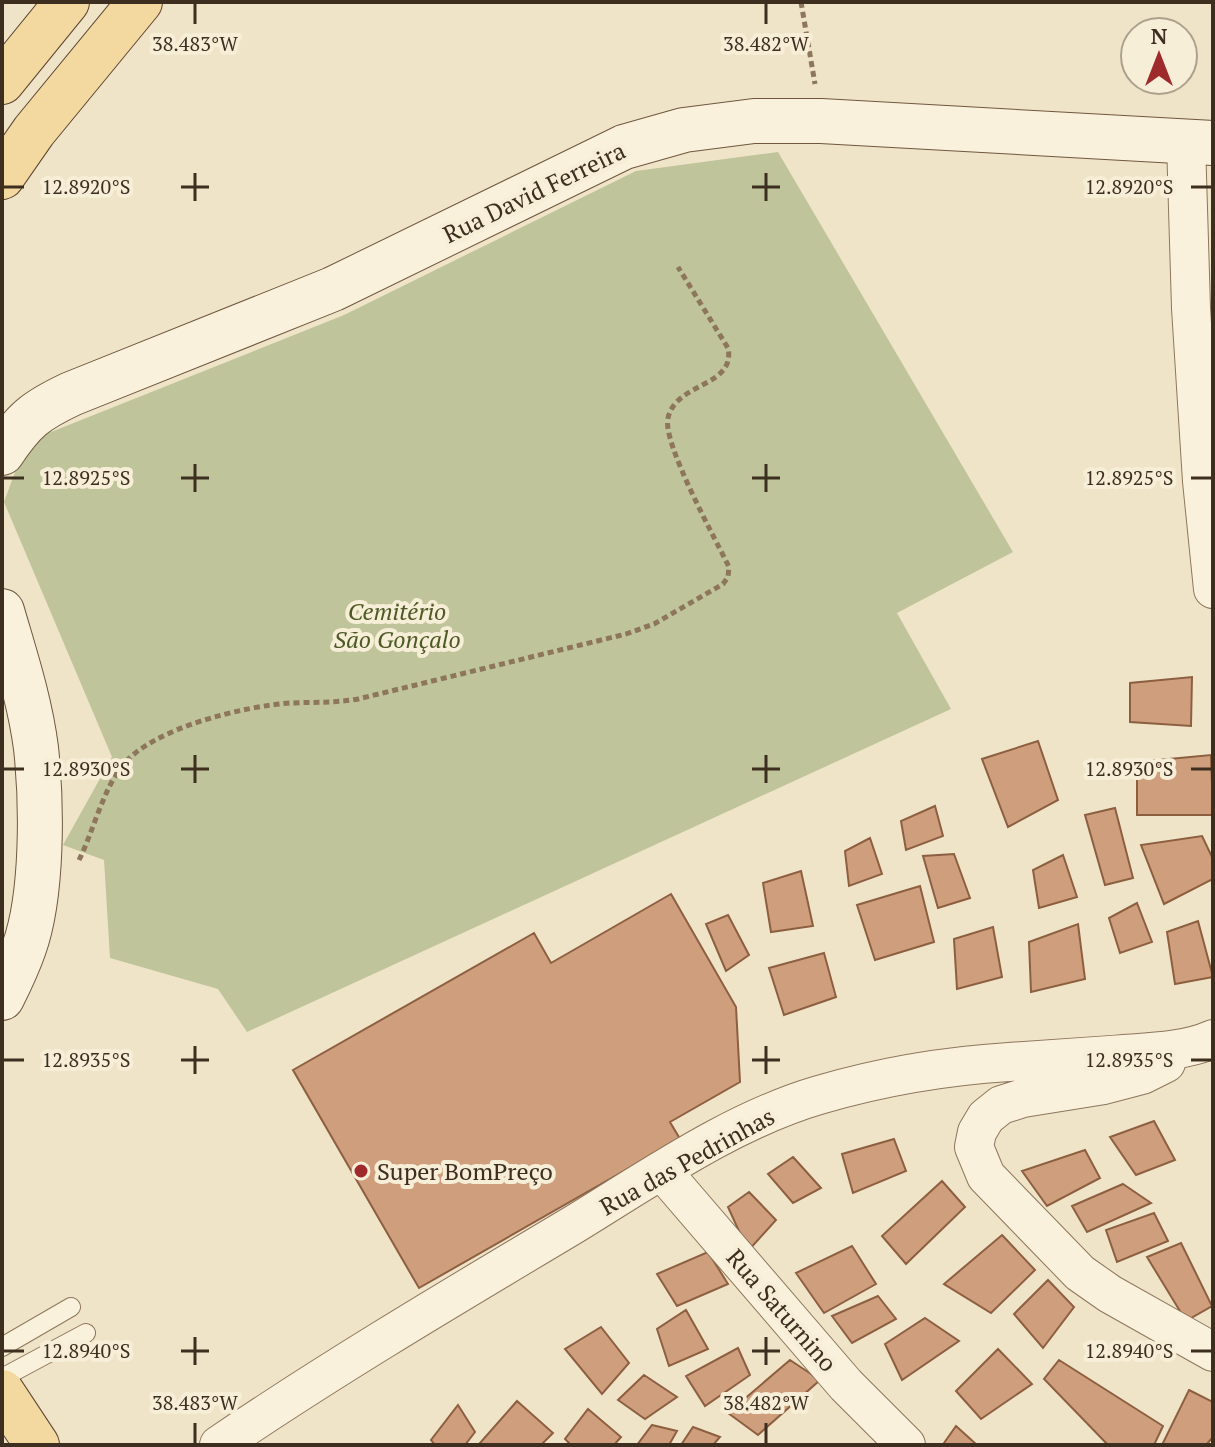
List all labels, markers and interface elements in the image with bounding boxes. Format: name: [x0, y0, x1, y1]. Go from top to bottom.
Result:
north arrow: [1119, 16, 1199, 96]
text: N: [1151, 21, 1168, 50]
text: 38.483°W: [152, 30, 238, 57]
text: 38.482°W: [723, 30, 809, 57]
street label: Rua David Ferreira: [438, 134, 630, 250]
text: 12.8920°S: [42, 173, 130, 200]
text: 12.8920°S: [1085, 173, 1173, 200]
text: 12.8925°S: [42, 464, 130, 491]
text: 12.8925°S: [1085, 464, 1173, 491]
park label: Cemitério São Gonçalo: [333, 595, 461, 655]
text: 12.8930°S: [42, 755, 130, 782]
text: 12.8930°S: [1085, 755, 1173, 782]
text: 12.8935°S: [42, 1046, 130, 1073]
text: 12.8935°S: [1085, 1046, 1173, 1073]
street label: Rua das Pedrinhas: [594, 1100, 780, 1222]
place label: Super BomPreço: [377, 1155, 553, 1187]
marker: Super BomPreço: [352, 1162, 370, 1180]
street label: Rua Saturnino: [720, 1242, 844, 1378]
text: 12.8940°S: [42, 1337, 130, 1364]
text: 12.8940°S: [1085, 1337, 1173, 1364]
text: 38.483°W: [152, 1389, 238, 1416]
text: 38.482°W: [723, 1389, 809, 1416]

